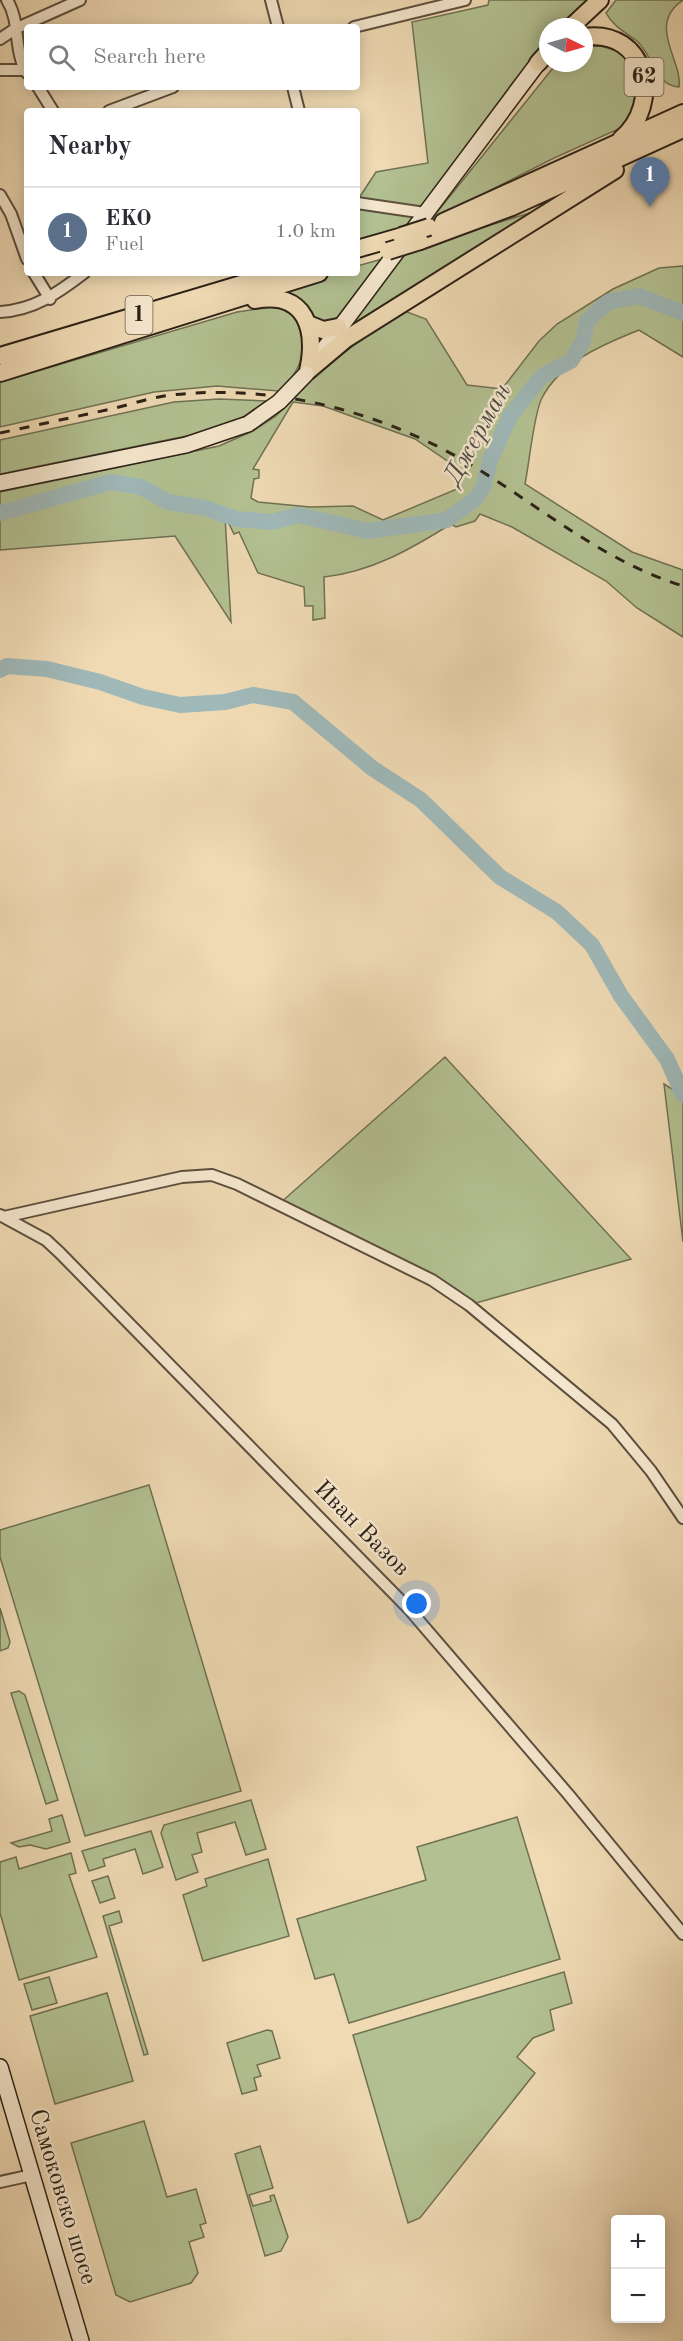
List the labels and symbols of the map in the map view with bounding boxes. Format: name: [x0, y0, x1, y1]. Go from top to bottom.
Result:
north arrow: [539, 18, 593, 72]
road number: 62: [624, 58, 664, 96]
pin: 1: [630, 158, 670, 207]
road number: 1: [126, 296, 152, 334]
water label: Джерман: [438, 379, 516, 492]
street label: Иван Вазов: [309, 1477, 413, 1581]
your location: [402, 1589, 431, 1618]
street label: Самоковско шосе: [24, 2106, 100, 2288]

